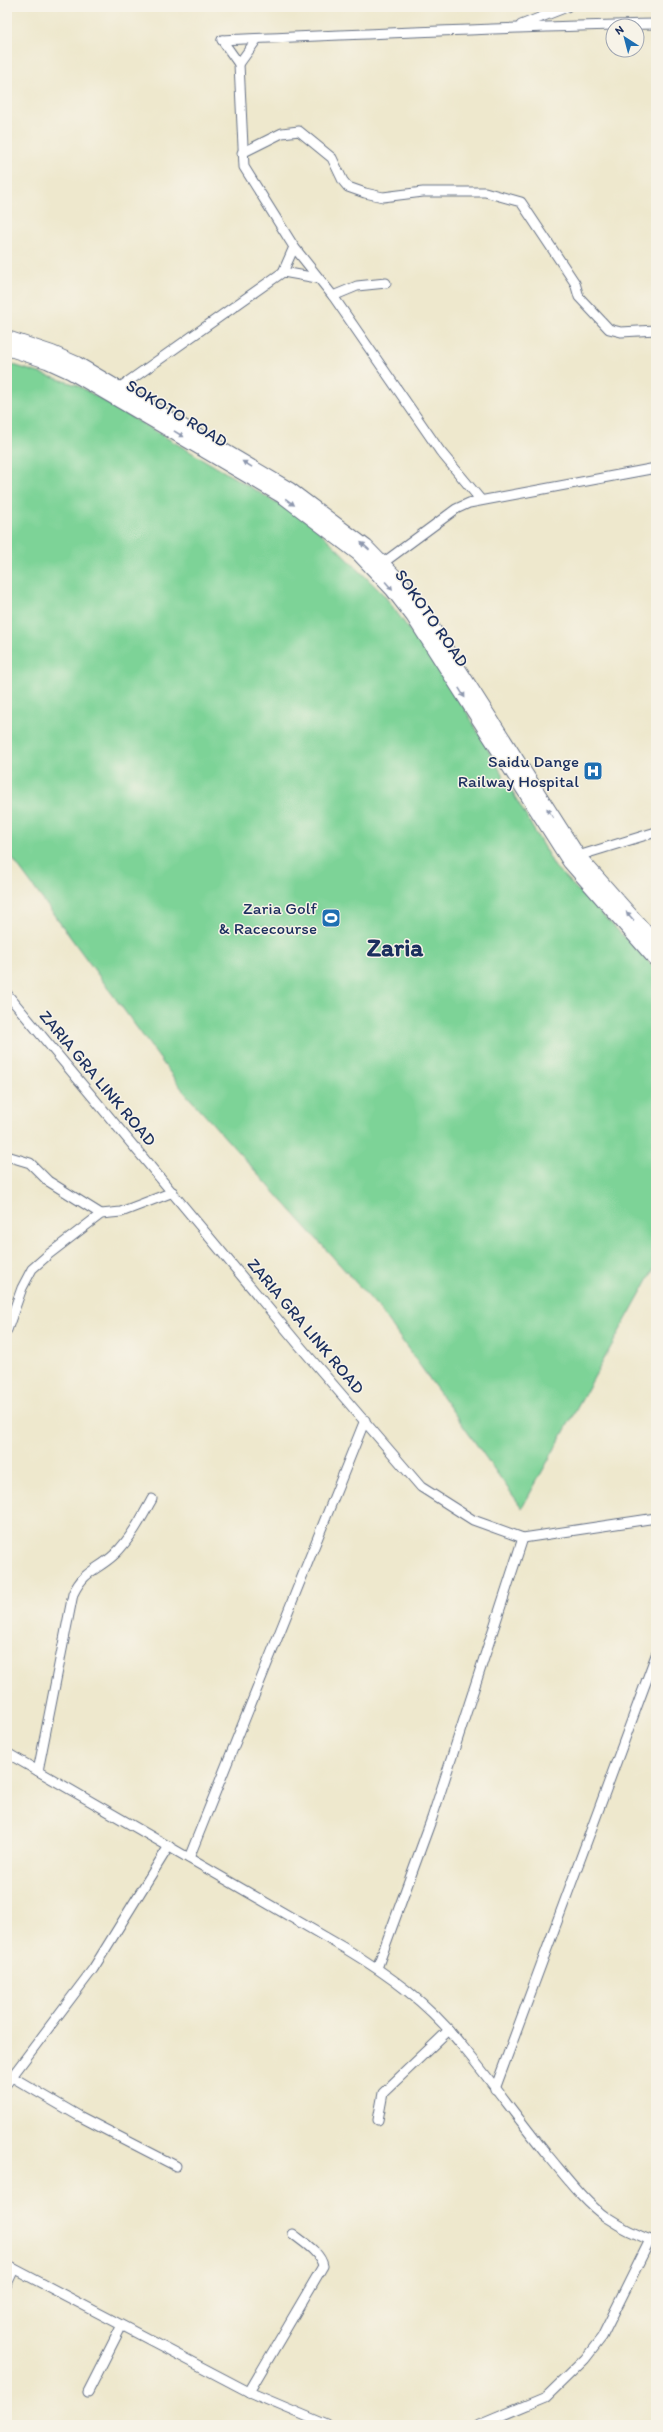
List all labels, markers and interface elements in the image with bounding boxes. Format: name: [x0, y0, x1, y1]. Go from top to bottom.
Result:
north arrow: [605, 18, 645, 58]
text: N: [613, 23, 626, 38]
street label: SOKOTO ROAD: [123, 375, 231, 451]
one-way arrow: [173, 431, 185, 438]
one-way arrow: [241, 460, 253, 467]
one-way arrow: [285, 498, 295, 506]
one-way arrow: [360, 541, 370, 551]
street label: SOKOTO ROAD: [391, 565, 473, 671]
one-way arrow: [384, 580, 393, 591]
one-way arrow: [458, 688, 466, 698]
place label: Saidu Dange Railway Hospital: [458, 751, 579, 791]
hospital icon: Saidu Dange Railway Hospital: [582, 760, 604, 782]
one-way arrow: [546, 808, 554, 819]
place label: Zaria Golf & Racecourse: [219, 898, 318, 938]
sports icon: Zaria Golf & Racecourse: [320, 907, 342, 929]
one-way arrow: [625, 910, 634, 921]
district label: Zaria: [367, 932, 424, 962]
street label: ZARIA GRA LINK ROAD: [35, 1006, 161, 1150]
street label: ZARIA GRA LINK ROAD: [243, 1254, 369, 1398]

